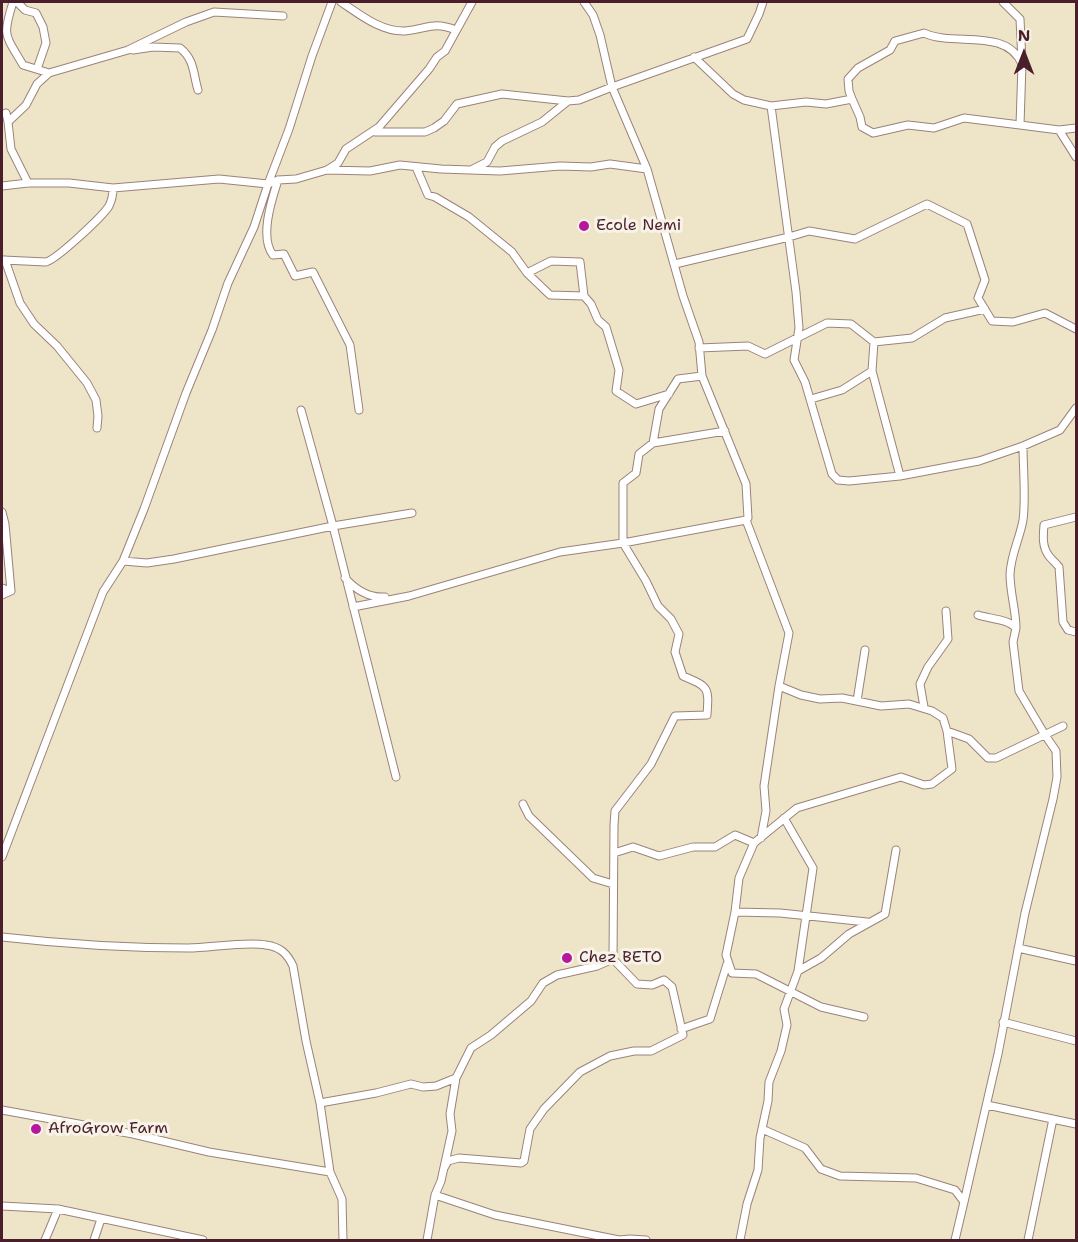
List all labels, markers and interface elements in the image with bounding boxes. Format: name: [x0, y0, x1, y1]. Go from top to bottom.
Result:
north arrow: [994, 24, 1054, 84]
text: N: [1018, 25, 1030, 46]
place label: Ecole Nemi: [596, 216, 681, 236]
marker: Ecole Nemi: [577, 219, 591, 233]
place label: Chez BETO: [579, 948, 662, 968]
marker: Chez BETO: [560, 951, 574, 965]
place label: AfroGrow Farm: [48, 1119, 168, 1139]
marker: AfroGrow Farm: [29, 1122, 43, 1136]

